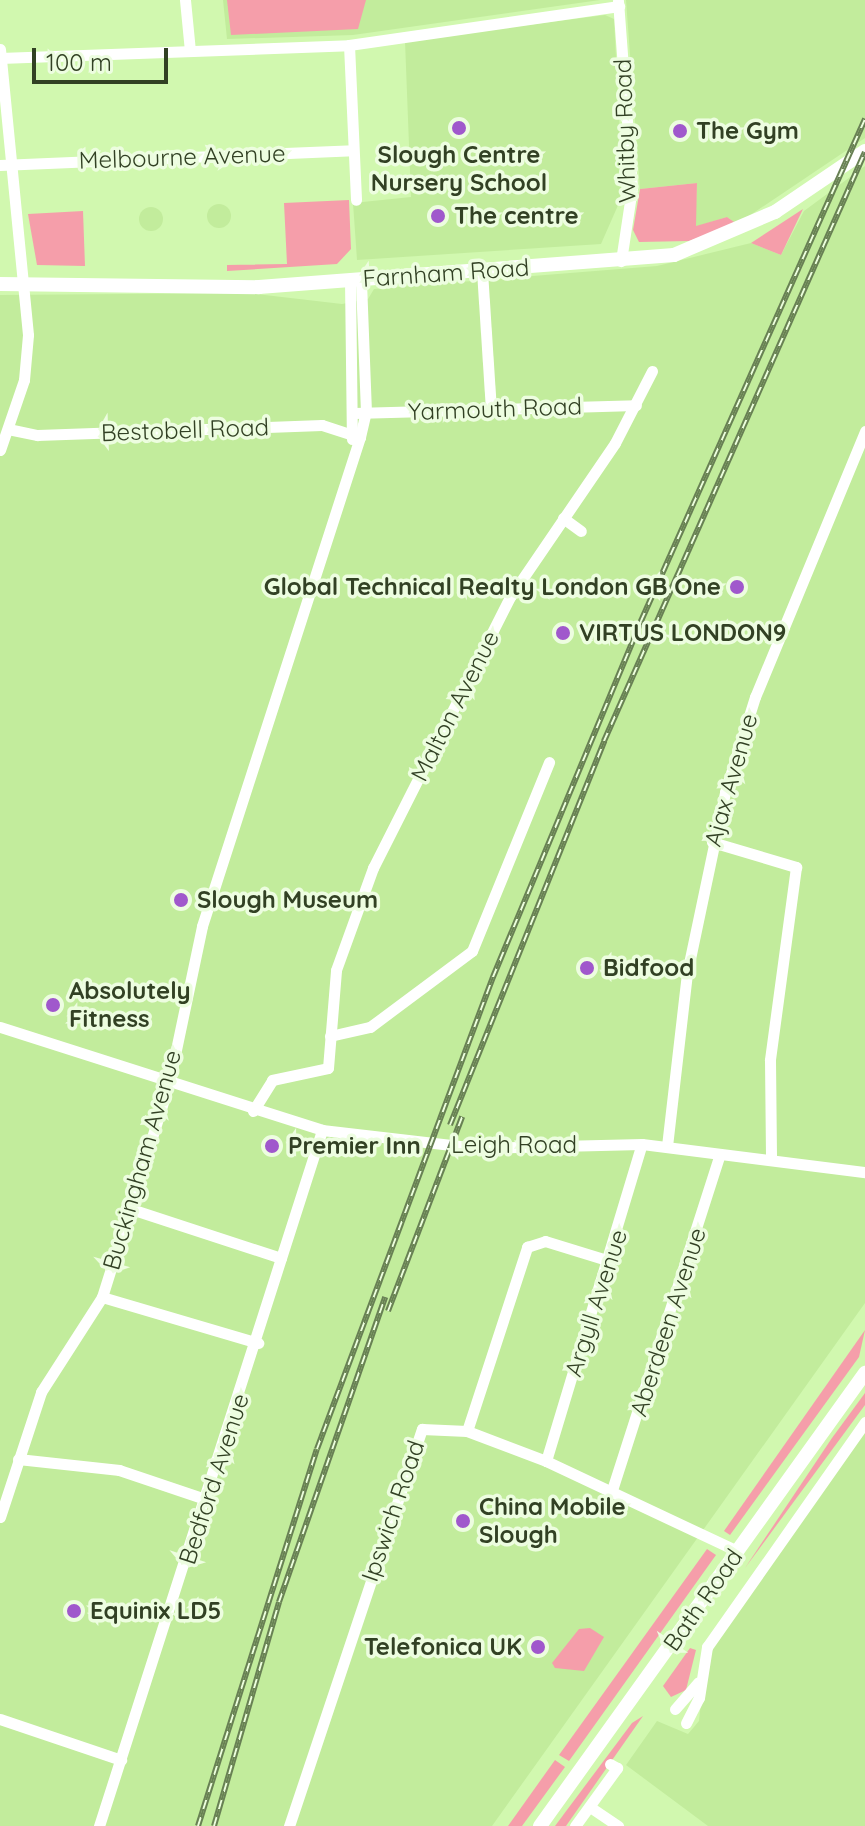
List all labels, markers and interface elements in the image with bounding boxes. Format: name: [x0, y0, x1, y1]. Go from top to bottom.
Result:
scale bar: [36, 32, 172, 82]
text: 100 m: [46, 47, 112, 77]
street label: Whitby Road: [608, 58, 642, 204]
place label: The Gym: [696, 117, 799, 145]
marker: Slough Centre Nursery School: [450, 119, 468, 137]
marker: The Gym: [671, 122, 689, 140]
street label: Melbourne Avenue: [78, 139, 286, 175]
place label: Slough Centre Nursery School: [371, 141, 547, 197]
place label: The centre: [454, 202, 579, 230]
marker: The centre: [429, 207, 447, 225]
street label: Farnham Road: [362, 253, 530, 293]
street label: Yarmouth Road: [407, 392, 583, 426]
street label: Bestobell Road: [100, 413, 270, 447]
place label: Global Technical Realty London GB One: [264, 573, 721, 601]
marker: Global Technical Realty London GB One: [728, 578, 746, 596]
place label: VIRTUS LONDON9: [579, 619, 787, 647]
marker: VIRTUS LONDON9: [554, 624, 572, 642]
street label: Malton Avenue: [405, 626, 505, 786]
street label: Ajax Avenue: [698, 710, 764, 850]
place label: Slough Museum: [197, 886, 378, 914]
marker: Slough Museum: [172, 891, 190, 909]
place label: Bidfood: [603, 954, 694, 982]
marker: Bidfood: [578, 959, 596, 977]
place label: Absolutely Fitness: [69, 977, 190, 1033]
marker: Absolutely Fitness: [44, 996, 62, 1014]
street label: Buckingham Avenue: [97, 1047, 187, 1273]
street label: Leigh Road: [451, 1131, 577, 1159]
place label: Premier Inn: [288, 1132, 421, 1160]
marker: Premier Inn: [263, 1137, 281, 1155]
street label: Aberdeen Avenue: [624, 1224, 712, 1420]
street label: Argyll Avenue: [559, 1226, 633, 1380]
street label: Bedford Avenue: [173, 1390, 255, 1568]
street label: Ipswich Road: [355, 1437, 431, 1585]
place label: China Mobile Slough: [479, 1493, 626, 1549]
marker: China Mobile Slough: [454, 1512, 472, 1530]
street label: Bath Road: [657, 1543, 749, 1657]
place label: Equinix LD5: [90, 1597, 221, 1625]
marker: Equinix LD5: [65, 1602, 83, 1620]
place label: Telefonica UK: [364, 1633, 522, 1661]
marker: Telefonica UK: [529, 1638, 547, 1656]

